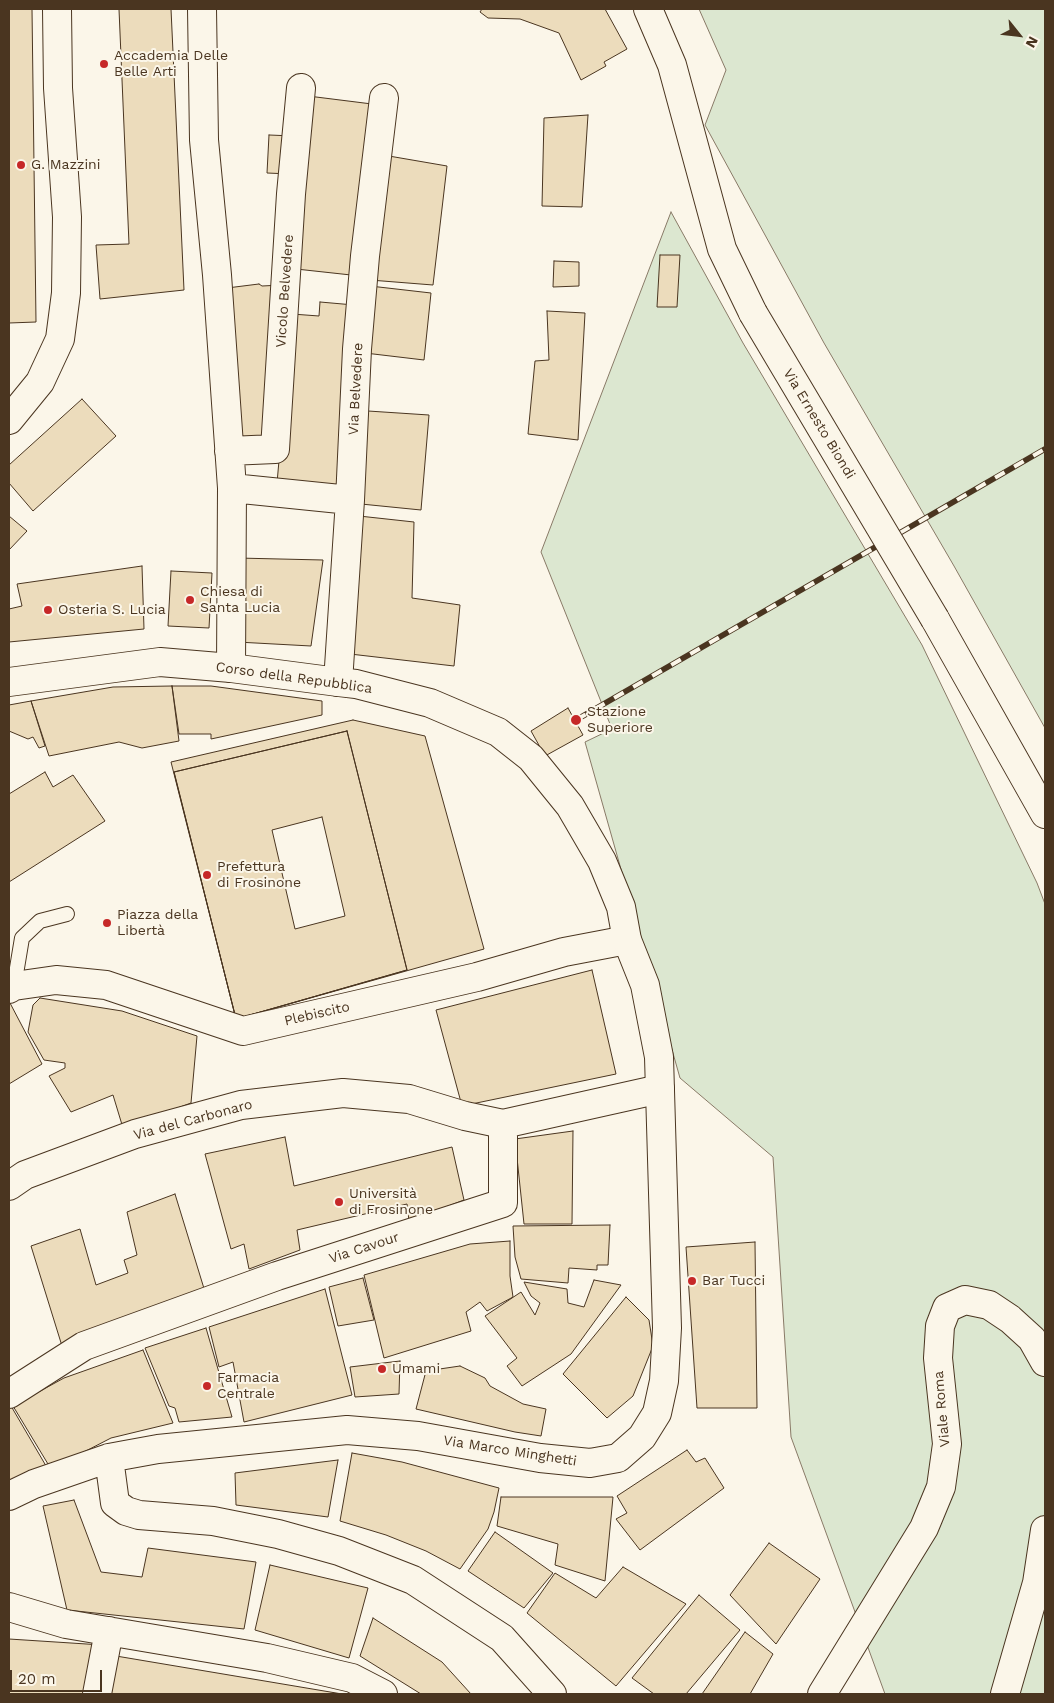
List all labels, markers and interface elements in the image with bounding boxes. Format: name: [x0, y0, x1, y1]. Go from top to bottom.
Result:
north arrow: [994, 10, 1044, 60]
text: N: [1023, 34, 1042, 51]
place label: Accademia Delle Belle Arti: [114, 48, 228, 80]
marker: Accademia Delle Belle Arti: [98, 58, 110, 70]
place label: G. Mazzini: [31, 157, 100, 173]
marker: G. Mazzini: [15, 159, 27, 171]
street label: Vicolo Belvedere: [273, 234, 297, 348]
street label: Via Belvedere: [345, 342, 367, 436]
street label: Via Ernesto Biondi: [779, 366, 859, 482]
place label: Chiesa di Santa Lucia: [200, 584, 280, 616]
marker: Chiesa di Santa Lucia: [184, 594, 196, 606]
place label: Osteria S. Lucia: [58, 602, 166, 618]
marker: Osteria S. Lucia: [42, 604, 54, 616]
street label: Corso della Repubblica: [215, 659, 373, 697]
place label: Stazione Superiore: [587, 704, 653, 736]
marker: Stazione Superiore: [569, 713, 583, 727]
place label: Prefettura di Frosinone: [217, 859, 301, 892]
marker: Prefettura di Frosinone: [201, 869, 213, 881]
place label: Piazza della Libertà: [117, 907, 198, 940]
marker: Piazza della Libertà: [101, 917, 113, 929]
street label: Plebiscito: [283, 998, 351, 1030]
street label: Via del Carbonaro: [132, 1096, 254, 1144]
place label: Università di Frosinone: [349, 1186, 433, 1218]
marker: Università di Frosinone: [333, 1196, 345, 1208]
street label: Via Cavour: [327, 1229, 401, 1267]
place label: Bar Tucci: [702, 1273, 765, 1289]
marker: Bar Tucci: [686, 1275, 698, 1287]
place label: Umami: [392, 1361, 440, 1377]
marker: Umami: [376, 1363, 388, 1375]
place label: Farmacia Centrale: [217, 1370, 279, 1402]
street label: Viale Roma: [930, 1370, 954, 1448]
marker: Farmacia Centrale: [201, 1380, 213, 1392]
street label: Via Marco Minghetti: [442, 1432, 578, 1470]
scale bar: [12, 1660, 105, 1692]
text: 20 m: [18, 1670, 56, 1688]

